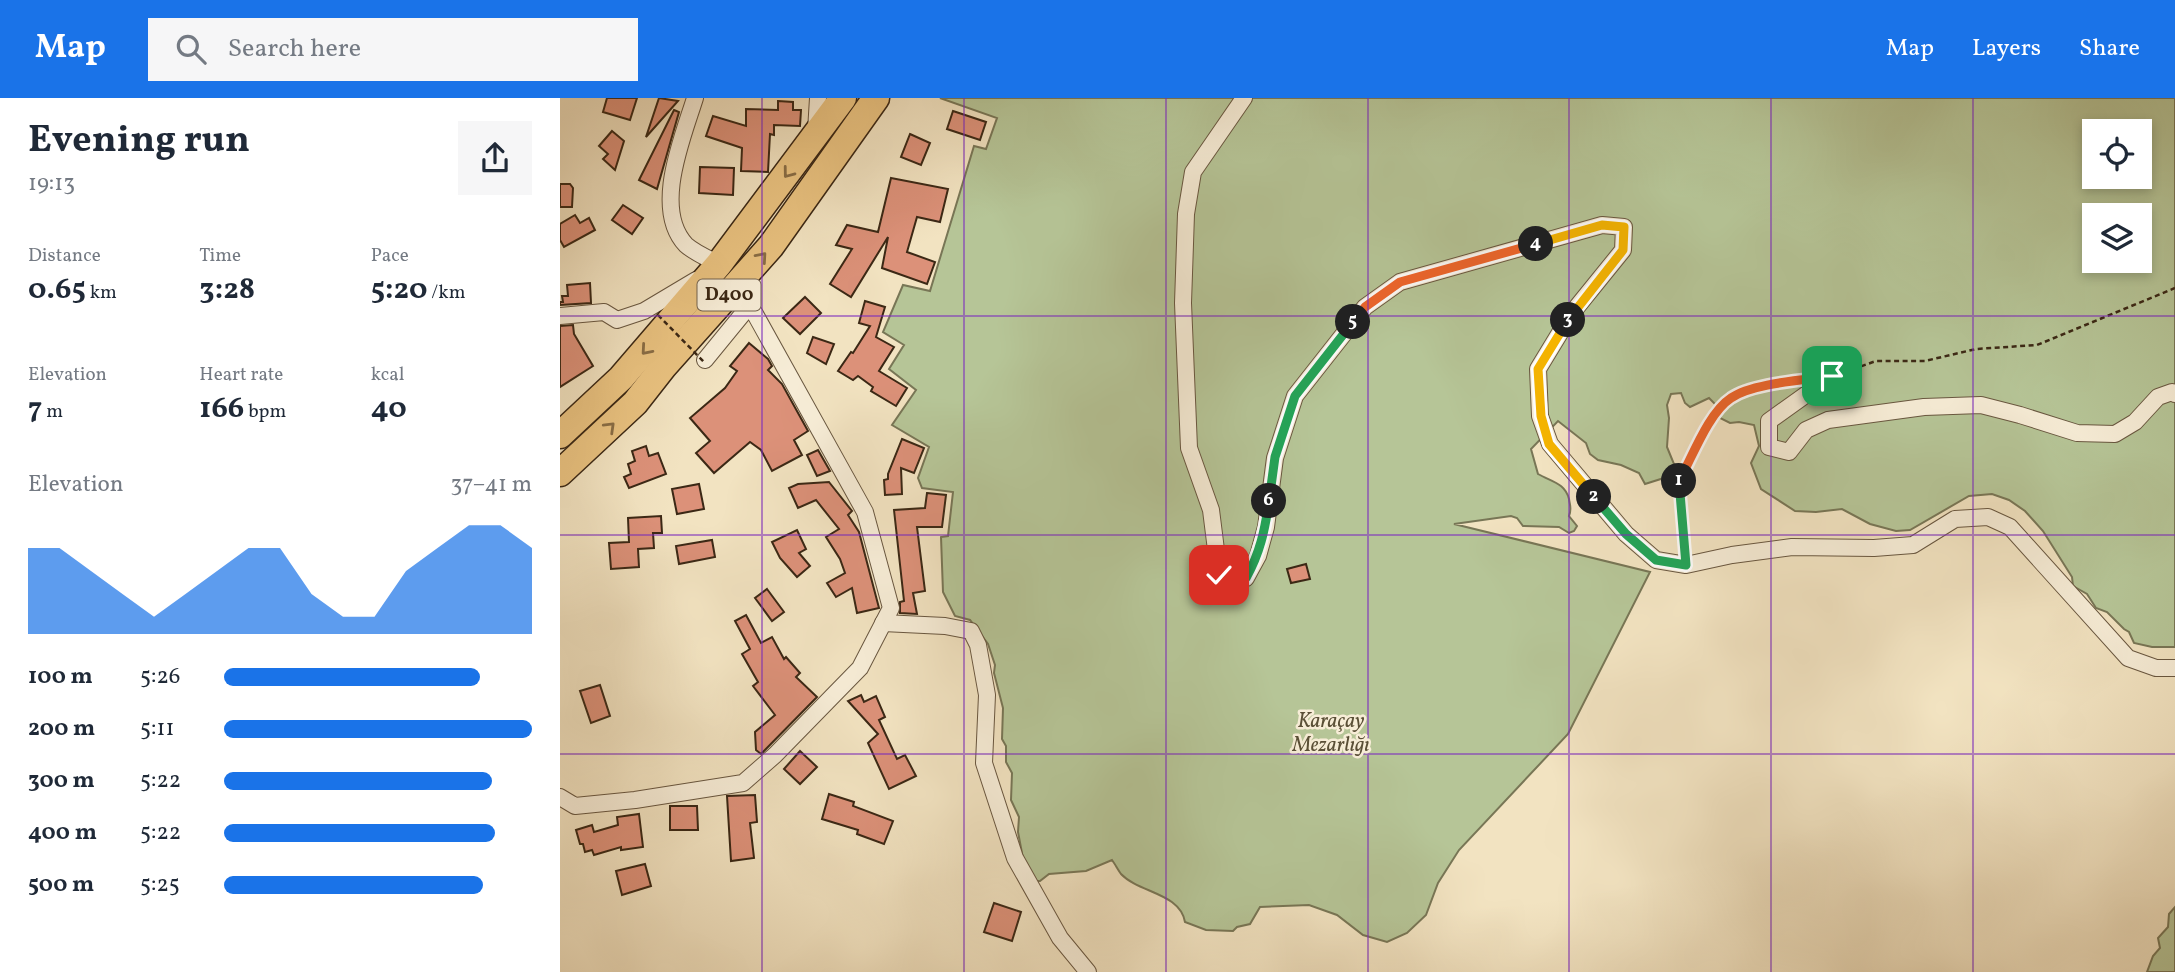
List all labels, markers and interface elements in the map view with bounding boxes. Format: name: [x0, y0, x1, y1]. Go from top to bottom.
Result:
search box: [148, 18, 638, 81]
text: Map: [35, 26, 106, 72]
icon: search: [172, 30, 210, 68]
text: Search here: [228, 31, 361, 67]
text: Map: [1886, 32, 1934, 66]
text: Layers: [1972, 32, 2041, 66]
text: Share: [2079, 32, 2140, 66]
text: Evening run: [28, 115, 250, 168]
map controls: [2082, 119, 2152, 273]
button: locate: [2082, 119, 2152, 189]
button: share: [458, 121, 532, 195]
one-way arrow: [784, 165, 797, 178]
text: 19:13: [28, 168, 75, 200]
button: layers: [2082, 203, 2152, 273]
pin: 4: [1518, 226, 1553, 262]
text: 4: [1530, 230, 1541, 256]
text: Distance: [28, 243, 101, 269]
text: Time: [199, 243, 241, 269]
text: Pace: [371, 243, 409, 269]
one-way arrow: [754, 252, 766, 265]
text: 0.65: [28, 269, 86, 311]
text: 3:28: [199, 269, 255, 311]
text: 5:20: [371, 269, 428, 311]
text: km: [86, 280, 117, 306]
text: /km: [428, 280, 465, 306]
road number: D400: [698, 280, 760, 310]
pin: 3: [1550, 302, 1586, 338]
pin: 5: [1336, 304, 1370, 340]
text: 3: [1563, 306, 1572, 332]
text: 5: [1348, 308, 1357, 334]
one-way arrow: [642, 342, 654, 355]
pin: [1802, 346, 1862, 406]
icon: arrive: [1813, 357, 1851, 395]
text: Elevation: [28, 362, 107, 388]
text: Heart rate: [199, 362, 283, 388]
text: kcal: [371, 362, 404, 388]
text: 7: [28, 388, 42, 430]
text: 166: [199, 388, 244, 430]
text: 40: [371, 388, 407, 430]
text: m: [42, 399, 63, 425]
text: bpm: [244, 399, 286, 425]
one-way arrow: [602, 422, 615, 435]
pin: 1: [1662, 464, 1696, 498]
text: 1: [1675, 467, 1682, 493]
text: Elevation: [28, 469, 124, 501]
text: 37–41 m: [450, 469, 532, 501]
pin: 2: [1576, 480, 1612, 514]
text: 2: [1589, 483, 1598, 509]
pin: 6: [1252, 484, 1286, 518]
text: 6: [1263, 487, 1274, 513]
pin: [1189, 545, 1249, 605]
icon: check: [1200, 556, 1238, 594]
text: 100 m: [28, 661, 93, 693]
text: 5:26: [140, 661, 180, 693]
park label: Karaçay Mezarlığı: [1292, 707, 1369, 760]
text: 200 m: [28, 713, 95, 745]
text: 5:11: [140, 713, 174, 745]
text: 300 m: [28, 765, 95, 797]
text: 5:22: [140, 765, 181, 797]
text: 400 m: [28, 817, 97, 849]
text: 5:22: [140, 817, 181, 849]
text: 500 m: [28, 869, 94, 901]
text: 5:25: [140, 869, 180, 901]

